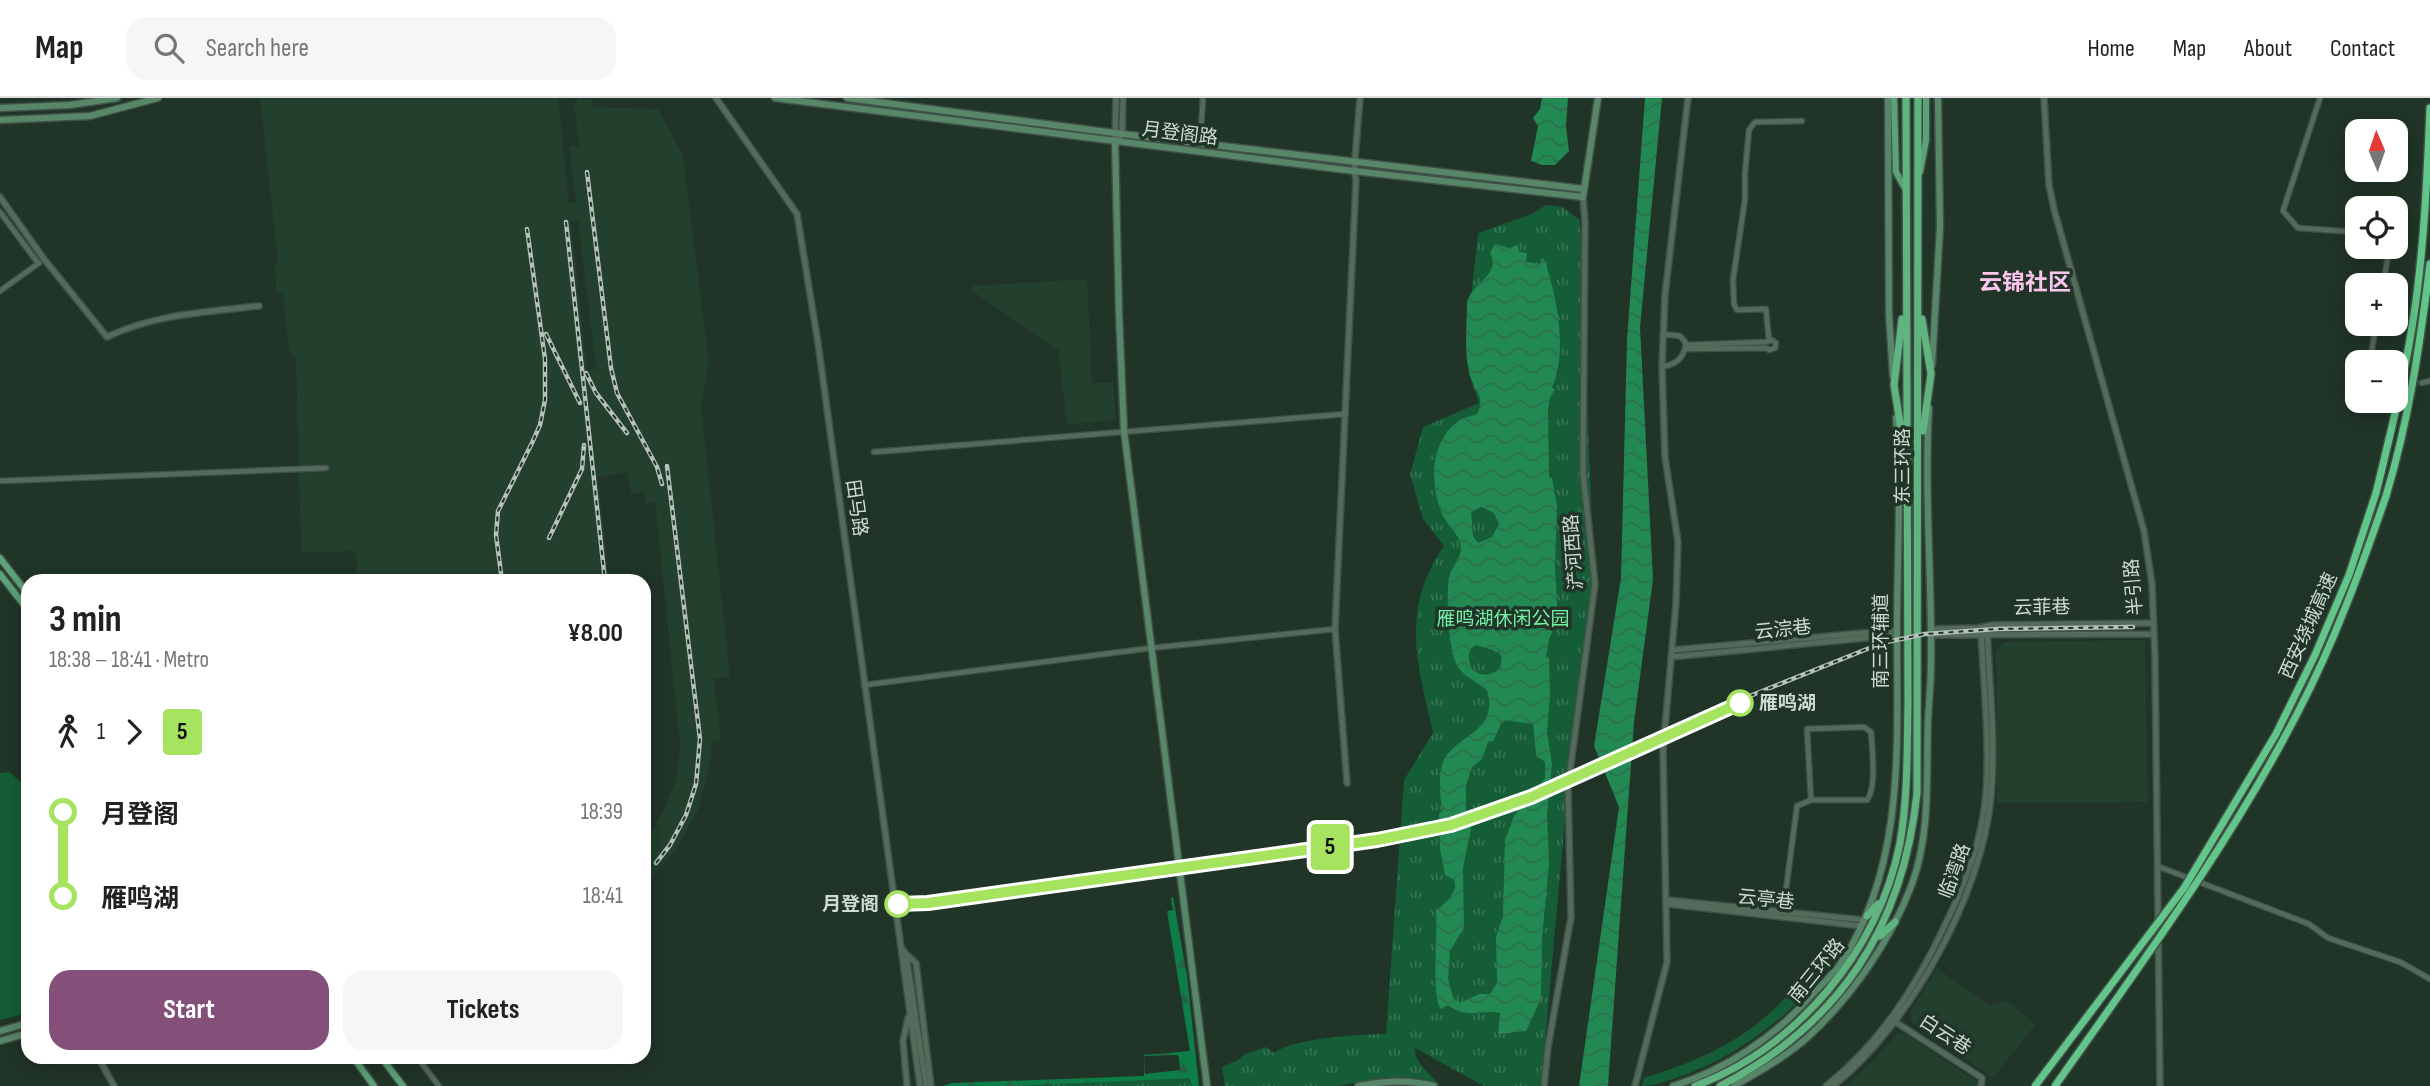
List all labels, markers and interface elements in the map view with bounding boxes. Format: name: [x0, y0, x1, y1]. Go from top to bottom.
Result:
search box: [126, 17, 616, 80]
text: Map: [35, 28, 84, 68]
icon: search: [150, 29, 188, 67]
text: Search here: [206, 33, 309, 64]
text: Home: [2087, 34, 2135, 63]
text: Map: [2173, 34, 2206, 63]
text: About: [2244, 34, 2292, 63]
text: Contact: [2330, 34, 2395, 63]
street label: 月登阁路: [1141, 118, 1219, 150]
north arrow: [2345, 119, 2408, 182]
map controls: [2345, 119, 2408, 413]
button: locate: [2345, 196, 2408, 259]
district label: 云锦社区: [1979, 269, 2071, 297]
button: +: [2345, 273, 2408, 336]
button: −: [2345, 350, 2408, 413]
street label: 东三环路: [1892, 428, 1915, 504]
street label: 田马路: [841, 478, 871, 538]
street label: 浐河西路: [1560, 513, 1588, 591]
street label: 半引路: [2120, 558, 2148, 616]
street label: 西安绕城高速: [2275, 569, 2343, 683]
street label: 南三环辅道: [1870, 593, 1893, 689]
street label: 云菲巷: [2013, 596, 2071, 620]
text: 3 min: [49, 597, 122, 642]
park label: 雁鸣湖休闲公园: [1436, 608, 1570, 631]
street label: 云淙巷: [1753, 616, 1813, 644]
text: ¥8.00: [567, 618, 623, 649]
text: 18:38 – 18:41 · Metro: [49, 646, 209, 674]
marker: 雁鸣湖: [1727, 690, 1753, 716]
place label: 雁鸣湖: [1759, 692, 1816, 715]
icon: walk: [49, 713, 87, 751]
icon: forward: [115, 713, 153, 751]
text: 5: [177, 717, 188, 746]
text: 1: [97, 718, 105, 746]
text: 18:39: [581, 798, 623, 826]
text: 月登阁: [101, 800, 179, 831]
line badge: 5: [1307, 824, 1353, 870]
text: 5: [1325, 832, 1335, 861]
street label: 临湾路: [1934, 840, 1976, 902]
text: 18:41: [583, 882, 623, 910]
text: 雁鸣湖: [101, 884, 179, 915]
street label: 云亭巷: [1736, 886, 1796, 914]
marker: 月登阁: [885, 891, 911, 917]
place label: 月登阁: [822, 893, 879, 916]
street label: 南三环路: [1784, 934, 1850, 1008]
button: Start: [49, 970, 329, 1050]
button: Tickets: [343, 970, 623, 1050]
street label: 白云巷: [1915, 1010, 1975, 1060]

